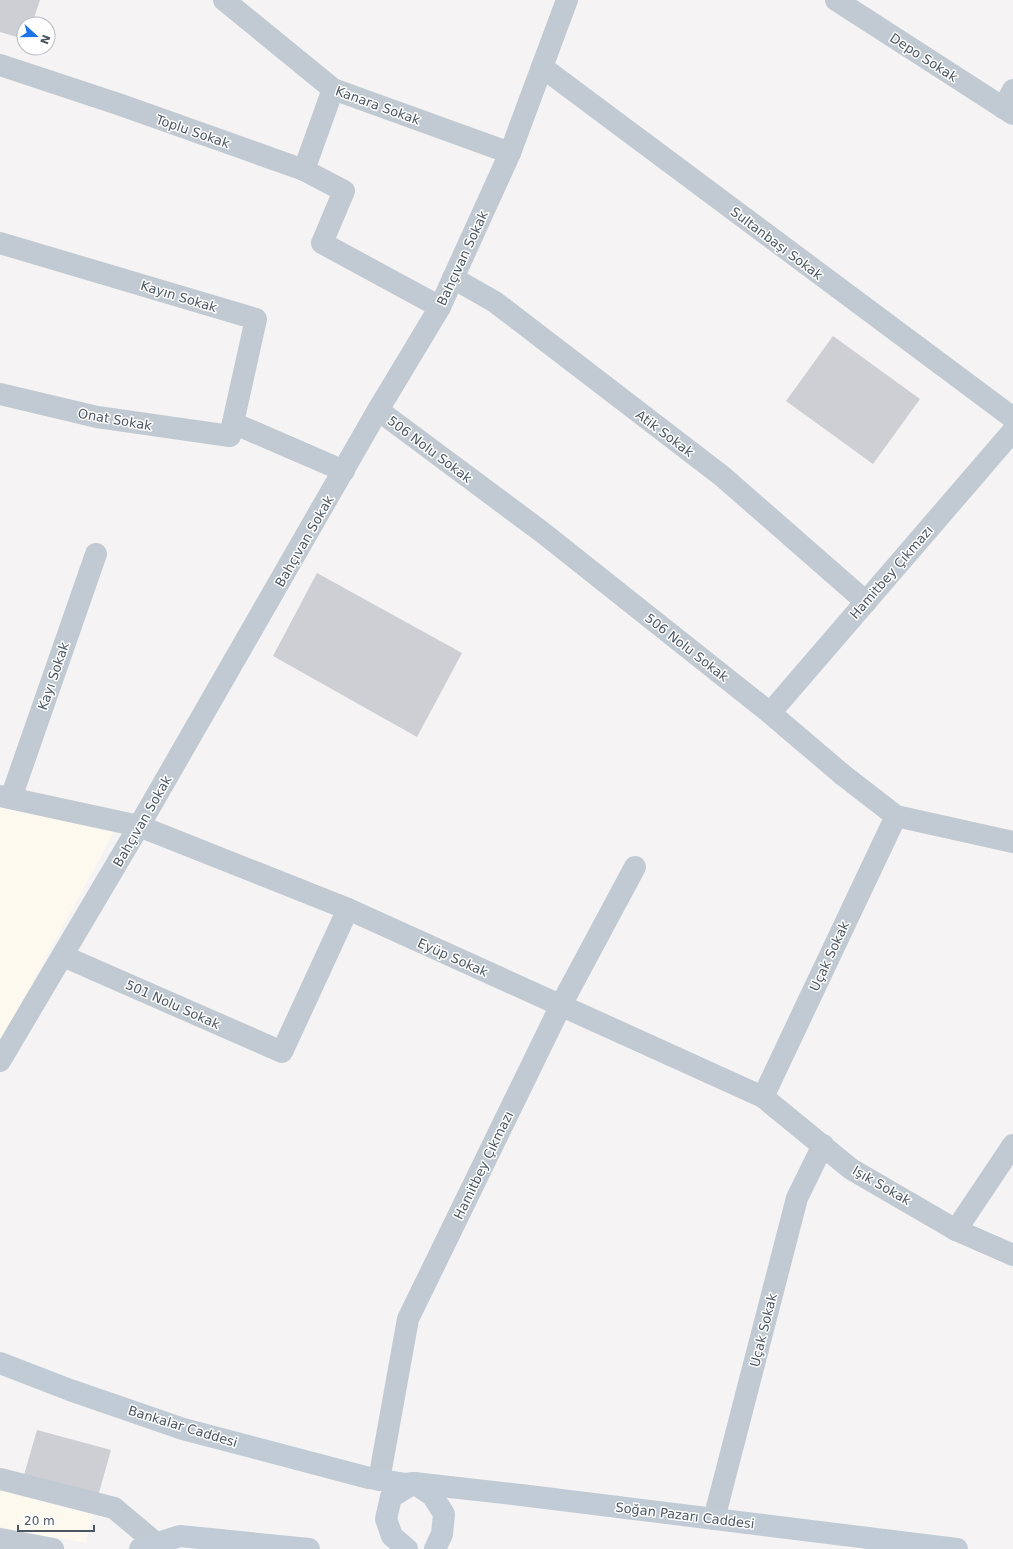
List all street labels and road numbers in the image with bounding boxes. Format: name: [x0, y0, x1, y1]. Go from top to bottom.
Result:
street label: Depo Sokak: [887, 30, 961, 85]
street label: Kanara Sokak: [333, 83, 423, 128]
street label: Toplu Sokak: [153, 112, 232, 151]
street label: Sultanbaşı Sokak: [728, 204, 826, 283]
street label: Bahçıvan Sokak: [434, 208, 491, 308]
street label: Kayın Sokak: [139, 278, 219, 315]
street label: Onat Sokak: [77, 406, 153, 433]
street label: Atik Sokak: [633, 407, 697, 460]
street label: 506 Nolu Sokak: [385, 413, 475, 486]
street label: Bahçıvan Sokak: [272, 493, 337, 590]
street label: Hamitbey Çıkmazı: [847, 523, 936, 622]
street label: 506 Nolu Sokak: [642, 610, 732, 685]
street label: Kayı Sokak: [35, 640, 72, 712]
street label: Bahçıvan Sokak: [110, 773, 175, 870]
street label: Uçak Sokak: [807, 918, 852, 994]
street label: Eyüp Sokak: [415, 935, 491, 980]
street label: 501 Nolu Sokak: [123, 977, 223, 1032]
street label: Hamitbey Çıkmazı: [451, 1109, 516, 1222]
street label: Işık Sokak: [850, 1163, 914, 1208]
street label: Uçak Sokak: [747, 1291, 780, 1368]
street label: Bankalar Caddesi: [126, 1403, 239, 1450]
street label: Soğan Pazarı Caddesi: [615, 1500, 755, 1531]

